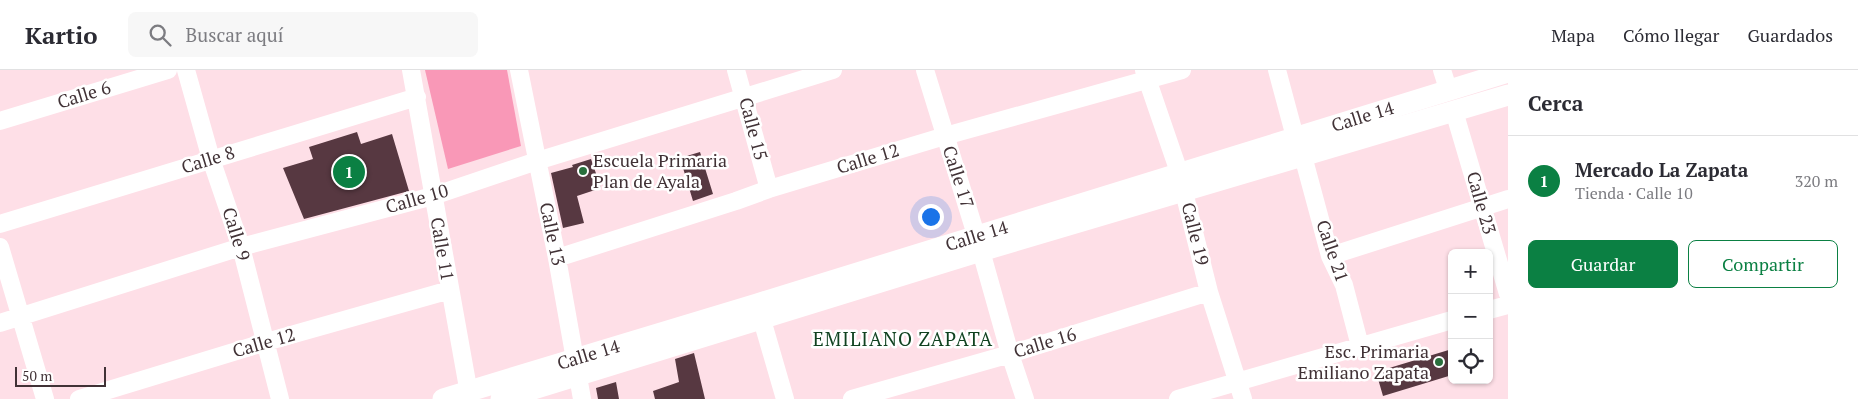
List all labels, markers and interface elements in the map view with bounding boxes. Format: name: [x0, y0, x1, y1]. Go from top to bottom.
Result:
search box: [128, 12, 478, 57]
text: Kartio: [25, 19, 98, 51]
icon: search: [146, 21, 174, 49]
text: Buscar aquí: [186, 22, 283, 47]
text: Mapa: [1551, 23, 1595, 47]
text: Cómo llegar: [1623, 23, 1719, 47]
text: Guardados: [1747, 23, 1833, 47]
street label: Calle 6: [54, 74, 114, 113]
text: Cerca: [1528, 89, 1583, 117]
street label: Calle 15: [734, 95, 774, 163]
street label: Calle 14: [1328, 95, 1397, 137]
street label: Calle 12: [834, 137, 902, 179]
street label: Calle 8: [178, 140, 237, 178]
street label: Calle 17: [938, 142, 980, 211]
place label: Escuela Primaria Plan de Ayala: [593, 148, 727, 193]
pin: 1: [333, 153, 365, 191]
text: Mercado La Zapata: [1575, 157, 1748, 182]
marker: Escuela Primaria Plan de Ayala: [577, 165, 589, 177]
street label: Calle 23: [1462, 169, 1502, 237]
text: 1: [1539, 170, 1549, 192]
text: 320 m: [1795, 170, 1838, 192]
street label: Calle 10: [383, 178, 451, 218]
text: Tienda · Calle 10: [1575, 182, 1693, 204]
street label: Calle 13: [535, 200, 571, 268]
street label: Calle 19: [1177, 200, 1215, 268]
street label: Calle 9: [218, 204, 256, 263]
your location: [918, 204, 944, 230]
street label: Calle 14: [942, 214, 1011, 256]
street label: Calle 11: [426, 215, 460, 282]
street label: Calle 21: [1311, 216, 1355, 285]
button: Guardar: [1528, 240, 1678, 288]
button: Compartir: [1688, 240, 1838, 288]
map controls: [1448, 249, 1493, 384]
button: +: [1448, 249, 1493, 294]
button: −: [1448, 294, 1493, 339]
street label: Calle 16: [1011, 321, 1079, 363]
street label: Calle 12: [230, 322, 298, 362]
district label: EMILIANO ZAPATA: [813, 326, 993, 351]
street label: Calle 14: [554, 333, 623, 375]
place label: Esc. Primaria Emiliano Zapata: [1298, 339, 1429, 384]
button: locate: [1448, 339, 1493, 384]
marker: Esc. Primaria Emiliano Zapata: [1433, 356, 1445, 368]
scale bar: [15, 364, 106, 387]
text: 50 m: [22, 366, 52, 385]

